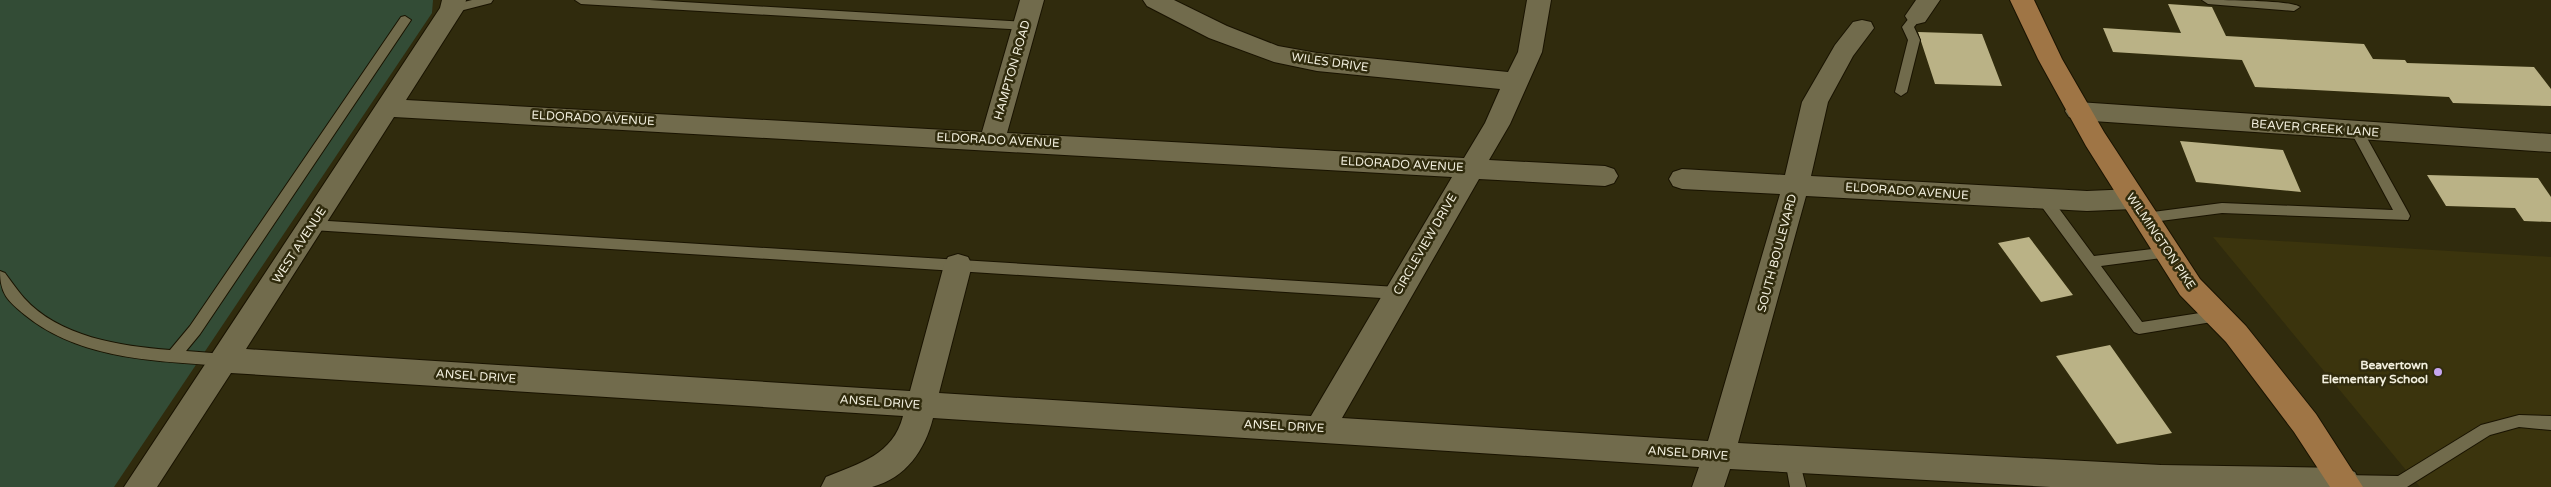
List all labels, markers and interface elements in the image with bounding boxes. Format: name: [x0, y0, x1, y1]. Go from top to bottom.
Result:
street label: HAMPTON ROAD: [991, 18, 1033, 122]
street label: WILES DRIVE: [1291, 50, 1370, 74]
street label: ELDORADO AVENUE: [531, 108, 655, 128]
street label: BEAVER CREEK LANE: [2251, 117, 2380, 139]
street label: ELDORADO AVENUE: [936, 130, 1060, 150]
street label: ELDORADO AVENUE: [1340, 154, 1464, 174]
street label: ELDORADO AVENUE: [1845, 180, 1969, 202]
street label: CIRCLEVIEW DRIVE: [1390, 190, 1460, 297]
street label: WILMINGTON PIKE: [2124, 190, 2199, 292]
street label: SOUTH BOULEVARD: [1754, 192, 1800, 314]
street label: WEST AVENUE: [269, 204, 329, 286]
place label: Beavertown Elementary School: [2321, 358, 2428, 387]
street label: ANSEL DRIVE: [435, 366, 517, 386]
marker: Beavertown Elementary School: [2432, 366, 2444, 378]
street label: ANSEL DRIVE: [839, 392, 921, 412]
street label: ANSEL DRIVE: [1243, 417, 1325, 435]
street label: ANSEL DRIVE: [1647, 443, 1729, 463]

